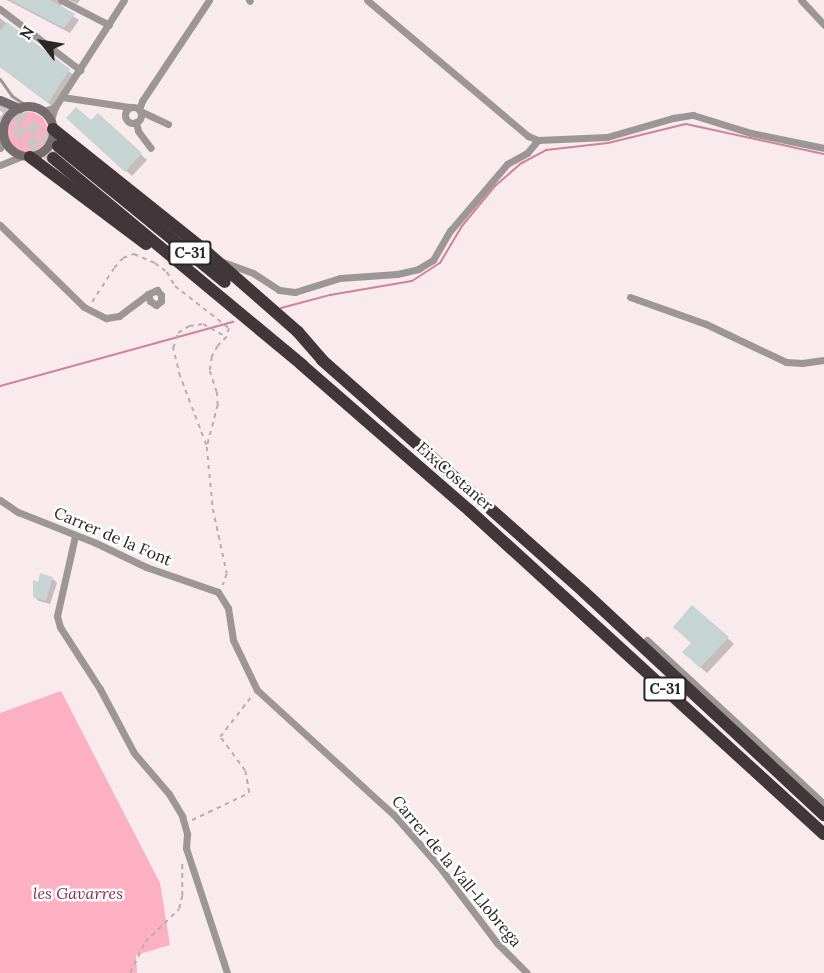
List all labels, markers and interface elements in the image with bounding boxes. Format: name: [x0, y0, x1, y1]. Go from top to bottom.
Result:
north arrow: [12, 12, 72, 72]
text: N: [15, 22, 38, 43]
road number: C-31: [168, 241, 213, 265]
street label: Eix Costaner: [413, 438, 497, 514]
street label: Carrer de la Font: [51, 503, 175, 569]
road number: C-31: [642, 677, 688, 701]
street label: Carrer de la Vall-Llobrega: [388, 791, 526, 951]
park label: les Gavarres: [33, 883, 123, 903]

